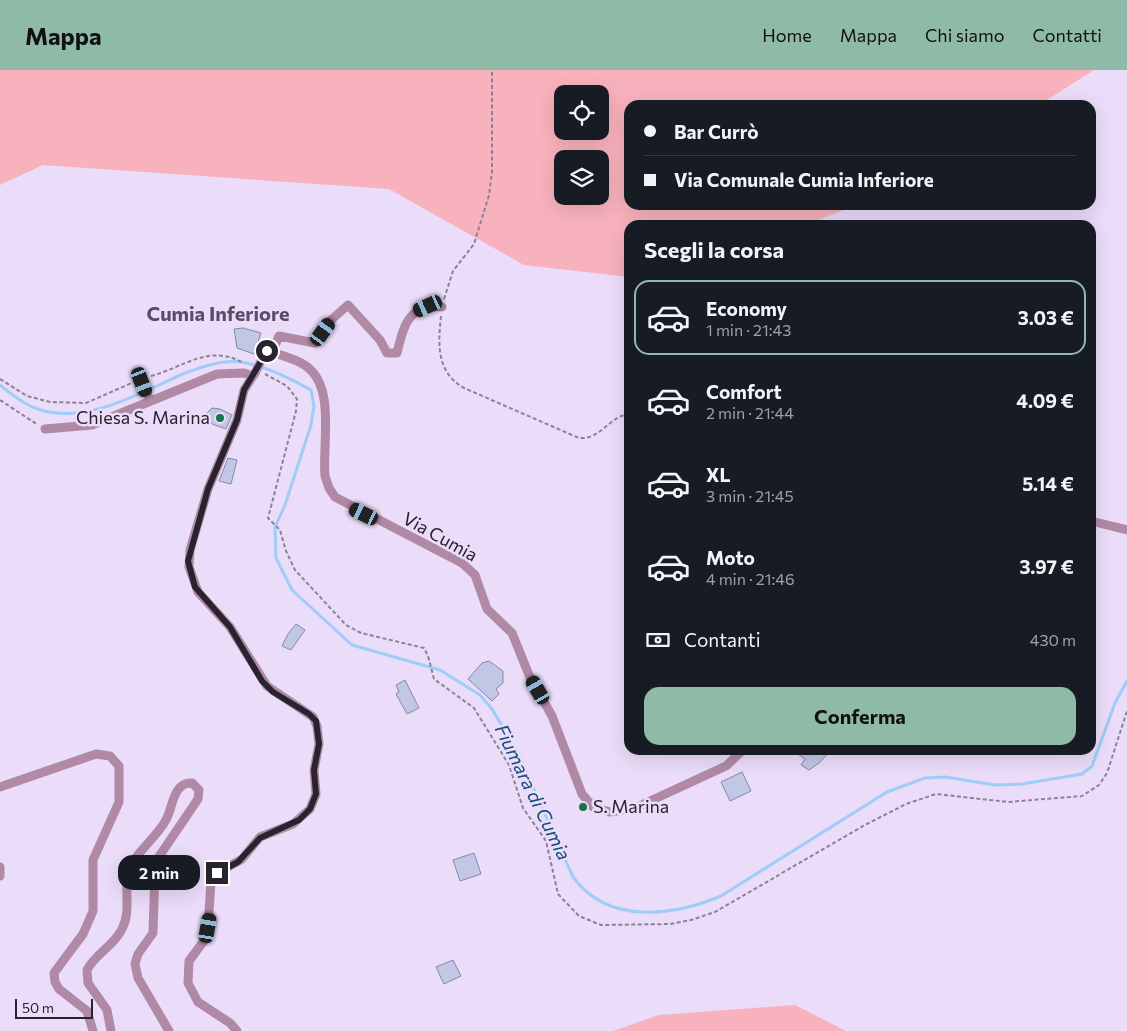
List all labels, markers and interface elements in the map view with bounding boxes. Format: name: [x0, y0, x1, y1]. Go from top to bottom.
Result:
text: Mappa: [25, 21, 102, 50]
text: Home: [762, 24, 812, 46]
text: Mappa: [840, 24, 897, 46]
text: Chi siamo: [925, 24, 1004, 46]
text: Contatti: [1032, 24, 1102, 46]
map controls: [554, 85, 609, 205]
button: locate: [554, 85, 609, 140]
text: Bar Currò: [674, 120, 759, 143]
button: layers: [554, 150, 609, 205]
text: Via Comunale Cumia Inferiore: [674, 168, 934, 191]
text: Scegli la corsa: [644, 236, 784, 263]
car: [411, 293, 444, 319]
icon: car: [646, 295, 691, 340]
text: Economy: [706, 297, 787, 320]
district label: Cumia Inferiore: [147, 301, 289, 325]
text: 3.03 €: [1018, 306, 1074, 329]
car: [308, 315, 337, 349]
text: 1 min · 21:43: [706, 320, 791, 339]
route start: [256, 340, 278, 362]
car: [129, 365, 154, 399]
icon: car: [646, 378, 691, 423]
text: Comfort: [706, 380, 782, 403]
text: 4.09 €: [1016, 389, 1074, 412]
text: 2 min · 21:44: [706, 403, 794, 422]
place label: Chiesa S. Marina: [76, 406, 210, 428]
marker: Chiesa S. Marina: [214, 412, 226, 424]
icon: car: [646, 461, 691, 506]
text: XL: [706, 463, 731, 486]
text: 5.14 €: [1022, 472, 1074, 495]
text: 3 min · 21:45: [706, 486, 794, 505]
car: [347, 501, 380, 527]
street label: Via Cumia: [399, 507, 482, 566]
icon: car: [646, 544, 691, 589]
text: Moto: [706, 546, 755, 569]
text: 3.97 €: [1019, 555, 1074, 578]
text: 4 min · 21:46: [706, 569, 795, 588]
icon: cash: [644, 626, 672, 654]
text: Contanti: [684, 628, 761, 651]
text: 430 m: [1030, 630, 1076, 649]
car: [524, 673, 551, 707]
button: Conferma: [644, 687, 1076, 745]
water label: Fiumara di Cumia: [491, 720, 576, 864]
place label: S. Marina: [593, 795, 669, 817]
marker: S. Marina: [577, 801, 589, 813]
callout: 2 min: [117, 856, 200, 890]
route end: [206, 862, 228, 884]
text: 2 min: [139, 863, 179, 882]
car: [198, 912, 217, 944]
scale bar: [15, 996, 92, 1019]
text: 50 m: [22, 999, 54, 1016]

